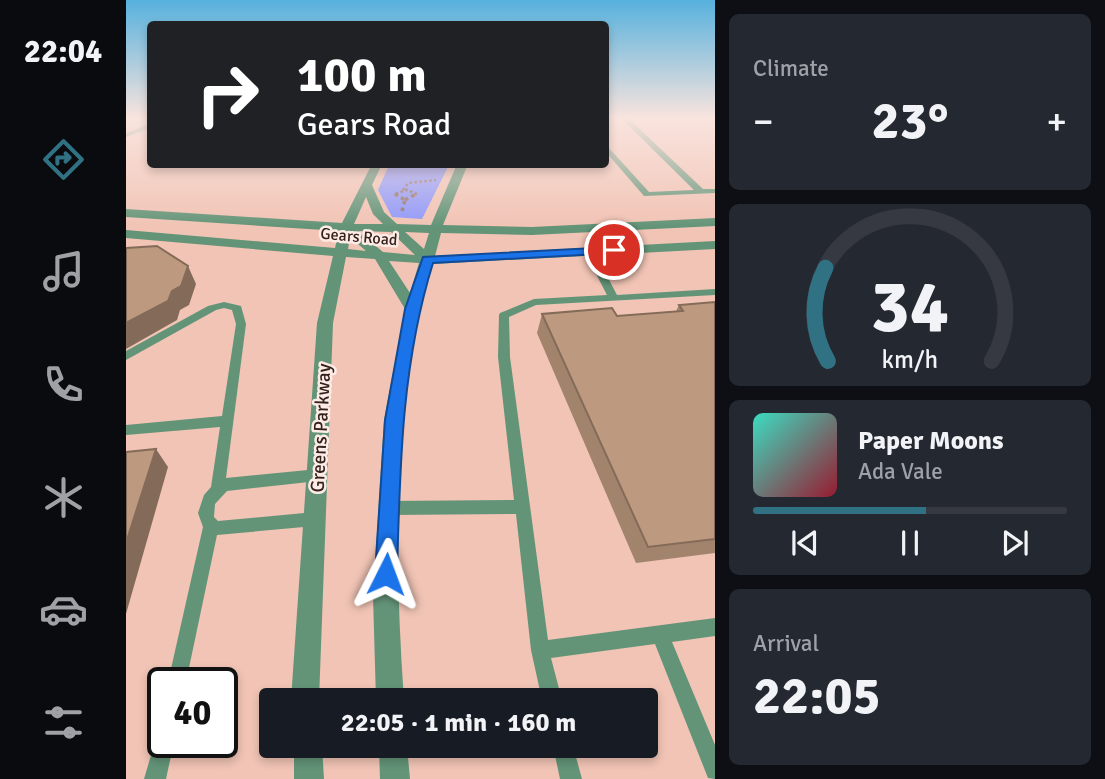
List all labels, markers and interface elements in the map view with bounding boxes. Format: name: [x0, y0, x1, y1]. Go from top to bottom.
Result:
text: 22:04: [24, 32, 102, 71]
text: 100 m: [297, 45, 427, 105]
icon: right: [182, 49, 273, 140]
text: Climate: [753, 54, 829, 83]
text: 23°: [872, 89, 948, 153]
text: −: [753, 98, 774, 145]
text: +: [1046, 98, 1067, 145]
text: Gears Road: [297, 105, 451, 144]
icon: directions: [39, 135, 88, 184]
pin: [584, 220, 644, 280]
street label: Gears Road: [320, 224, 398, 250]
icon: arrive: [595, 231, 633, 269]
icon: music: [39, 247, 88, 296]
text: 34: [871, 263, 949, 352]
text: km/h: [882, 343, 938, 374]
icon: phone: [39, 360, 88, 409]
street label: Greens Parkway: [306, 363, 336, 493]
text: Paper Moons: [858, 425, 1004, 457]
text: Ada Vale: [858, 457, 943, 486]
icon: climate: [39, 473, 88, 522]
icon: previous: [786, 524, 824, 562]
icon: pause: [891, 524, 929, 562]
icon: next: [996, 524, 1034, 562]
position arrow: [349, 537, 423, 611]
icon: car: [39, 585, 88, 634]
text: Arrival: [753, 629, 819, 658]
text: 22:05: [753, 664, 881, 728]
speed limit sign: 40: [147, 667, 238, 758]
icon: filters: [39, 698, 88, 747]
text: 22:05 · 1 min · 160 m: [341, 707, 576, 739]

